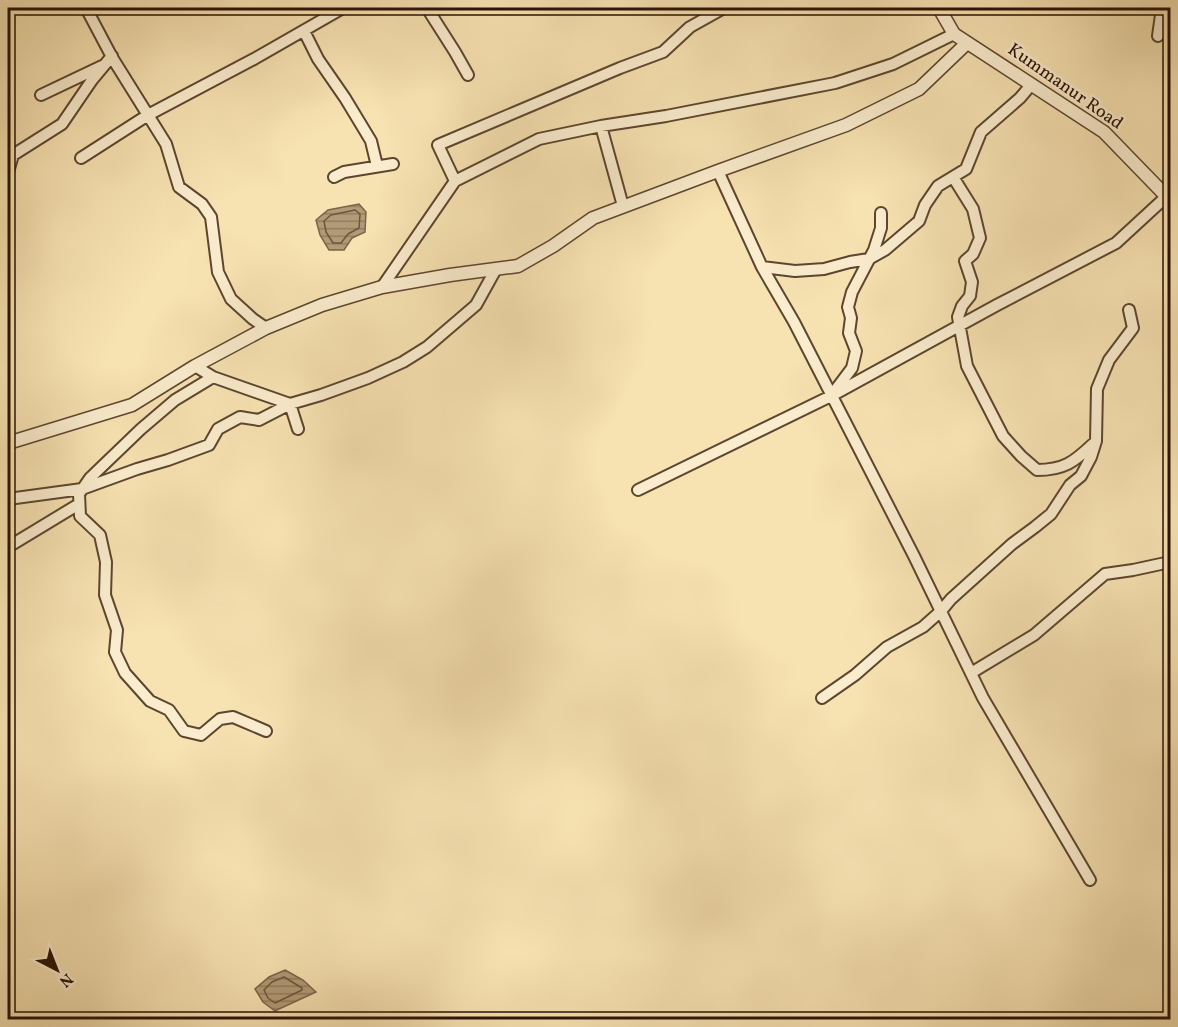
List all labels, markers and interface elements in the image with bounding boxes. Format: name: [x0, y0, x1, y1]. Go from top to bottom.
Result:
street label: Kummanur Road: [1002, 38, 1128, 136]
north arrow: [27, 940, 87, 1000]
text: N: [54, 968, 77, 992]

